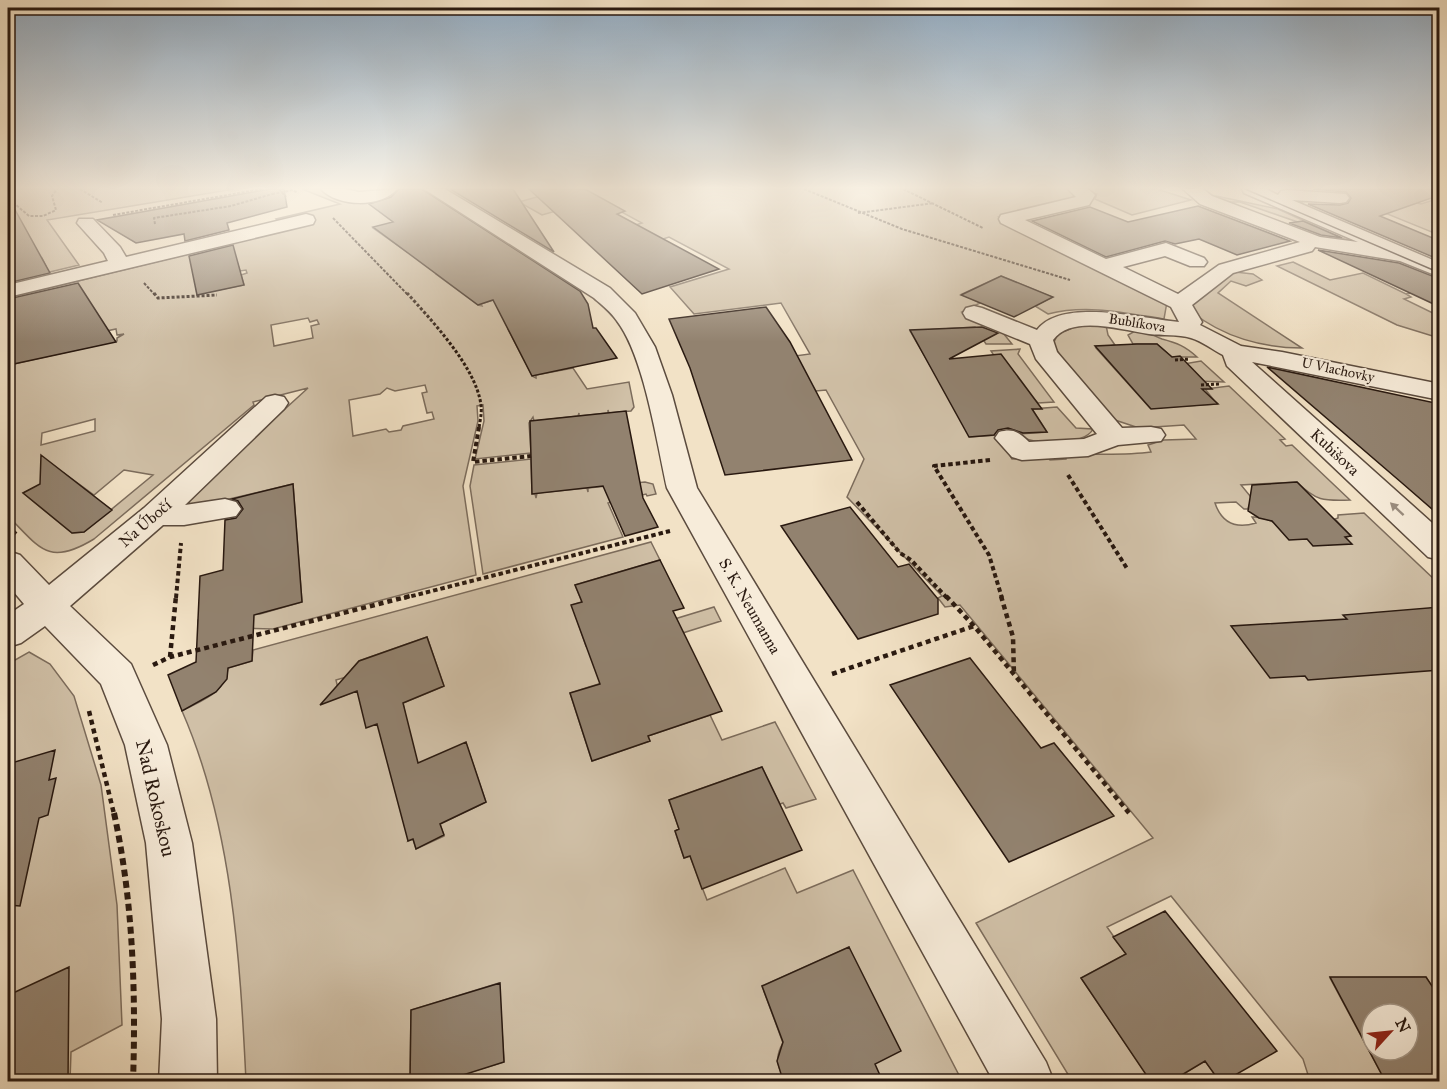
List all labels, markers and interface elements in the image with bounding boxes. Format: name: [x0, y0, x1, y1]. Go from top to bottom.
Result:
street label: Bublíkova: [1107, 310, 1167, 336]
street label: U Vlachovky: [1300, 354, 1377, 386]
street label: Kubišova: [1307, 425, 1364, 480]
street label: Na Úbočí: [114, 493, 176, 551]
one-way arrow: [1389, 502, 1404, 516]
street label: S. K. Neumanna: [715, 555, 785, 657]
street label: Nad Rokoskou: [131, 737, 181, 859]
north arrow: [1360, 1002, 1420, 1062]
text: N: [1391, 1015, 1415, 1036]

